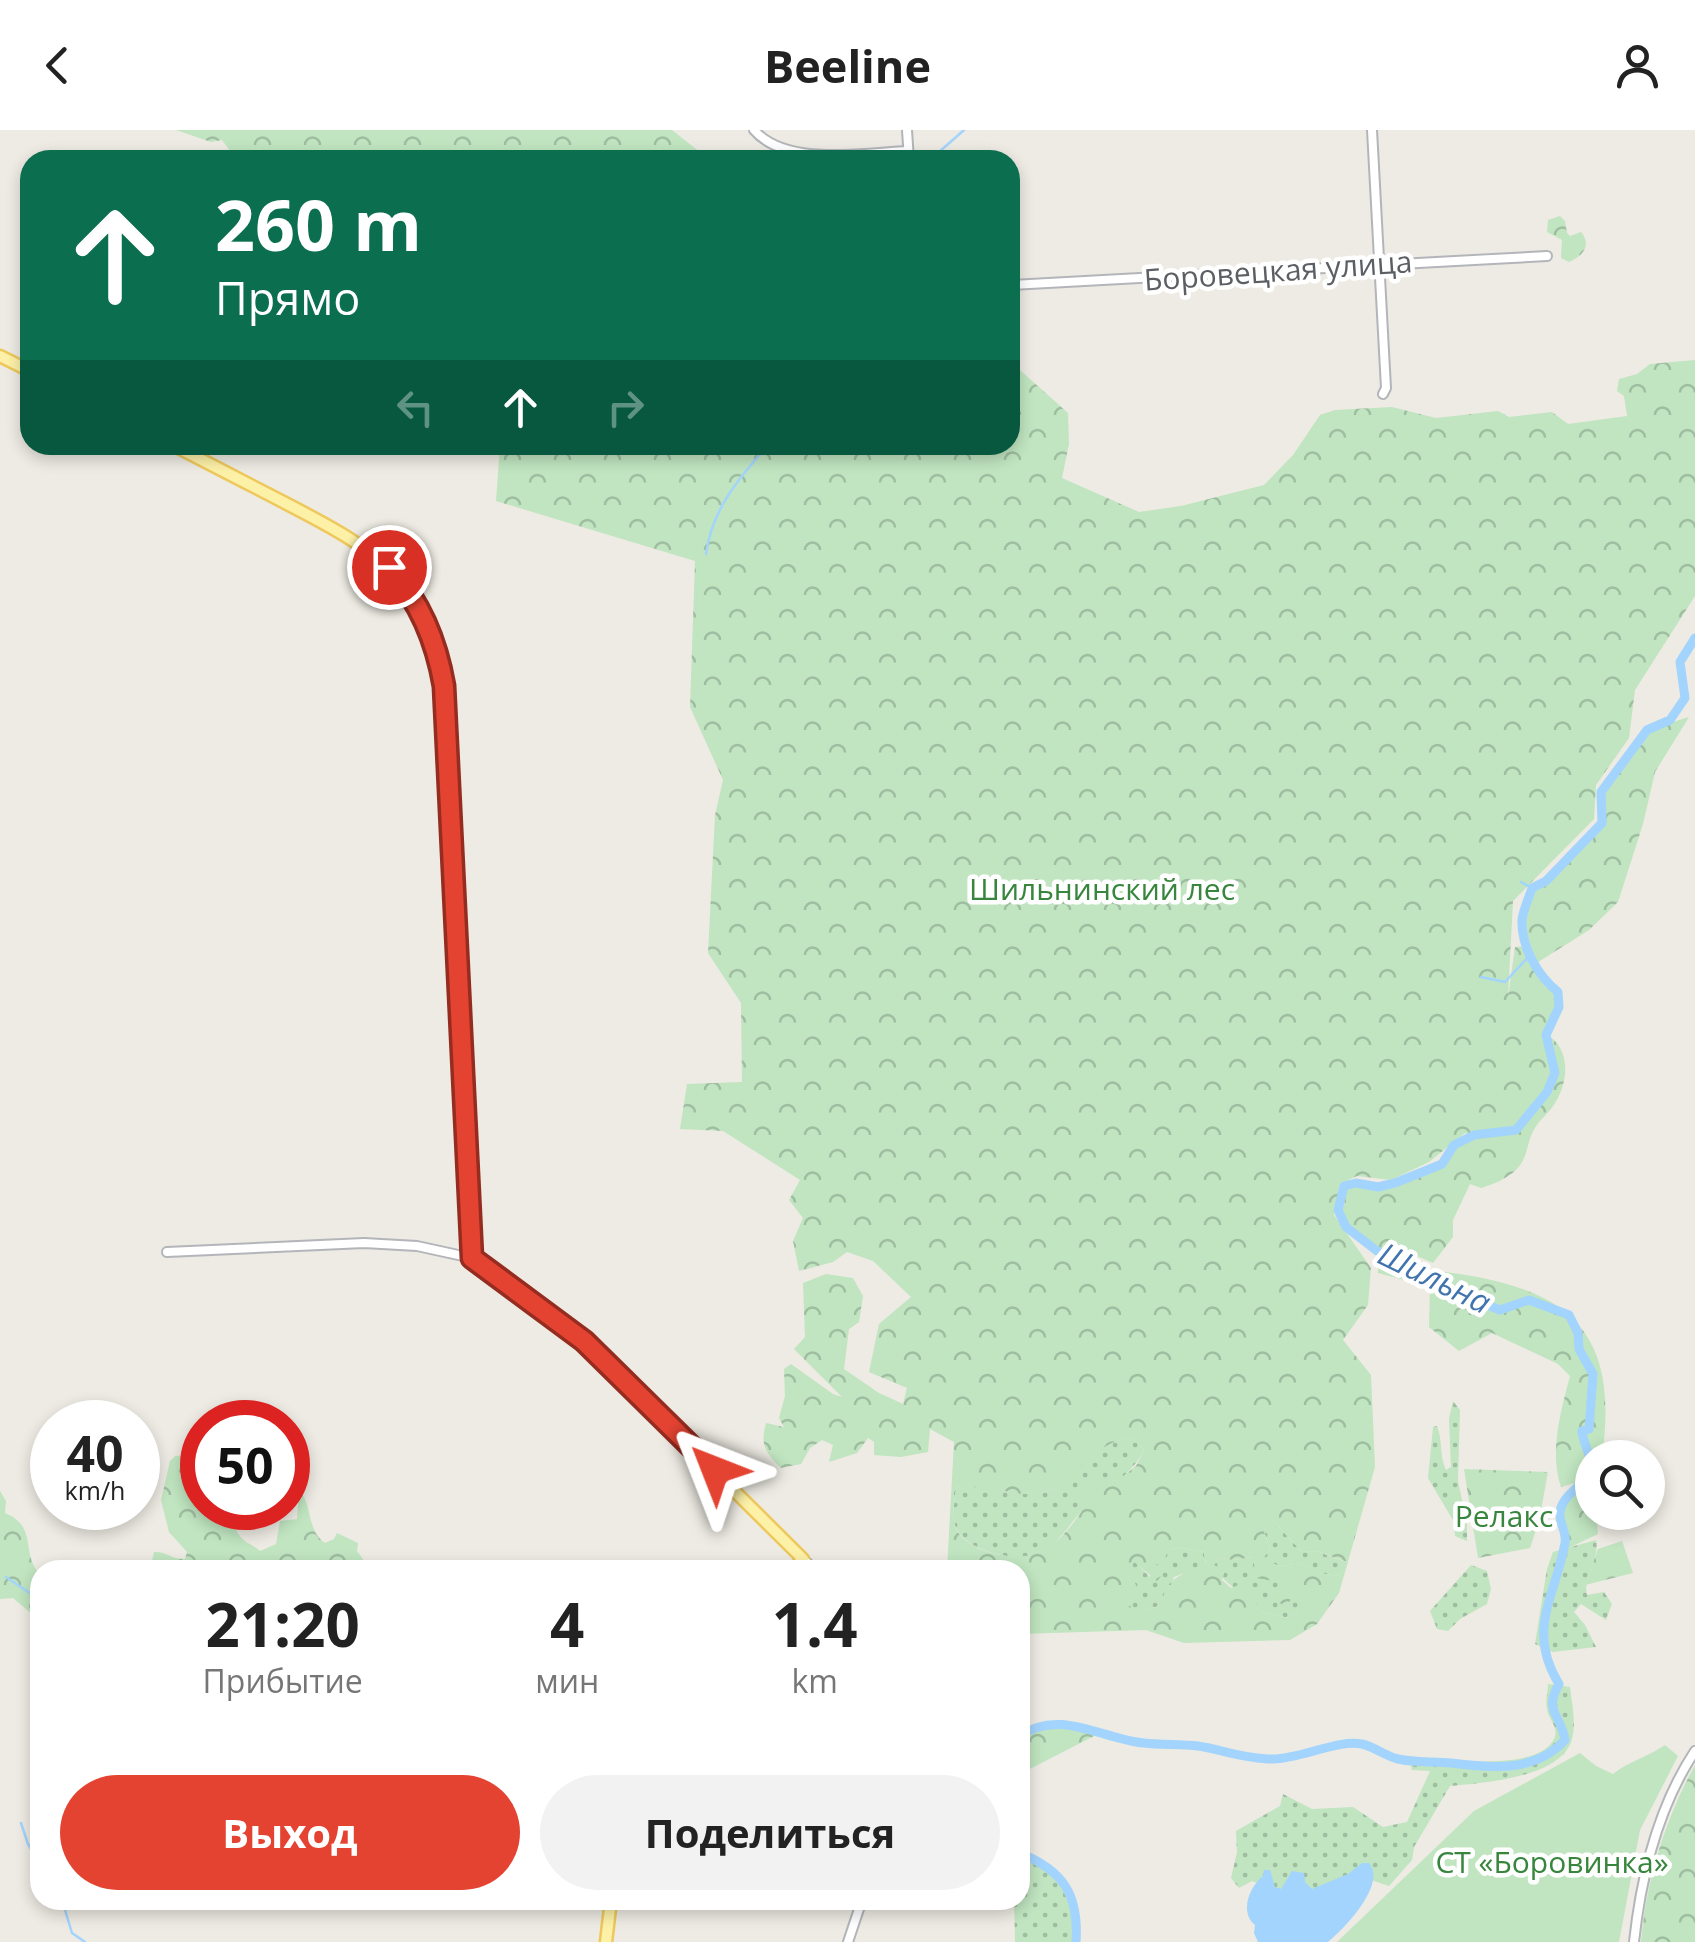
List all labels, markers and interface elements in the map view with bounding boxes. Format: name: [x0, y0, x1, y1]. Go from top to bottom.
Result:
text: Beeline: [764, 35, 931, 96]
icon: back: [30, 38, 85, 93]
icon: person: [1610, 38, 1665, 93]
text: 260 m: [215, 176, 422, 272]
icon: ahead: [50, 190, 180, 320]
street label: Боровецкая улица: [1142, 240, 1414, 300]
text: Прямо: [215, 267, 360, 328]
icon: left: [388, 380, 443, 435]
icon: ahead: [493, 380, 548, 435]
icon: right: [598, 380, 653, 435]
pin: [347, 525, 432, 610]
icon: arrive: [362, 540, 417, 595]
park label: Шильнинский лес: [969, 868, 1235, 909]
water label: Шильна: [1372, 1231, 1498, 1323]
speed limit sign: 50: [180, 1400, 310, 1530]
position arrow: [663, 1418, 767, 1522]
text: 40: [66, 1419, 124, 1487]
map controls: [1575, 1440, 1665, 1530]
button: search: [1575, 1440, 1665, 1530]
text: km/h: [65, 1473, 125, 1507]
park label: Релакс: [1455, 1495, 1553, 1536]
text: 21:20: [205, 1583, 360, 1665]
text: 4: [550, 1583, 584, 1665]
text: 1.4: [772, 1583, 858, 1665]
text: Прибытие: [203, 1659, 363, 1702]
text: мин: [535, 1659, 599, 1702]
text: km: [791, 1659, 838, 1702]
button: Выход: [60, 1775, 520, 1890]
button: Поделиться: [540, 1775, 1000, 1890]
park label: СТ «Боровинка»: [1435, 1841, 1669, 1882]

